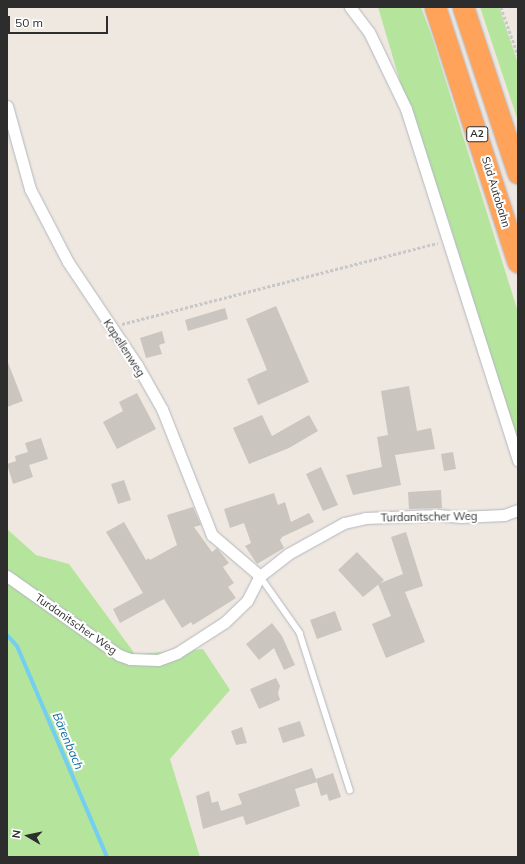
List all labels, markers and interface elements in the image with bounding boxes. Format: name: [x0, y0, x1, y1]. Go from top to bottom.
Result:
scale bar: [10, 8, 110, 34]
text: 50 m: [15, 15, 43, 30]
road number: A2: [466, 126, 488, 142]
street label: Süd Autobahn: [479, 155, 513, 229]
street label: Kapellenweg: [101, 317, 147, 379]
street label: Turdanitscher Weg: [381, 510, 477, 524]
street label: Turdanitscher Weg: [33, 591, 119, 657]
water label: Bärenbach: [50, 710, 86, 772]
north arrow: [8, 816, 48, 856]
text: N: [9, 829, 24, 839]

